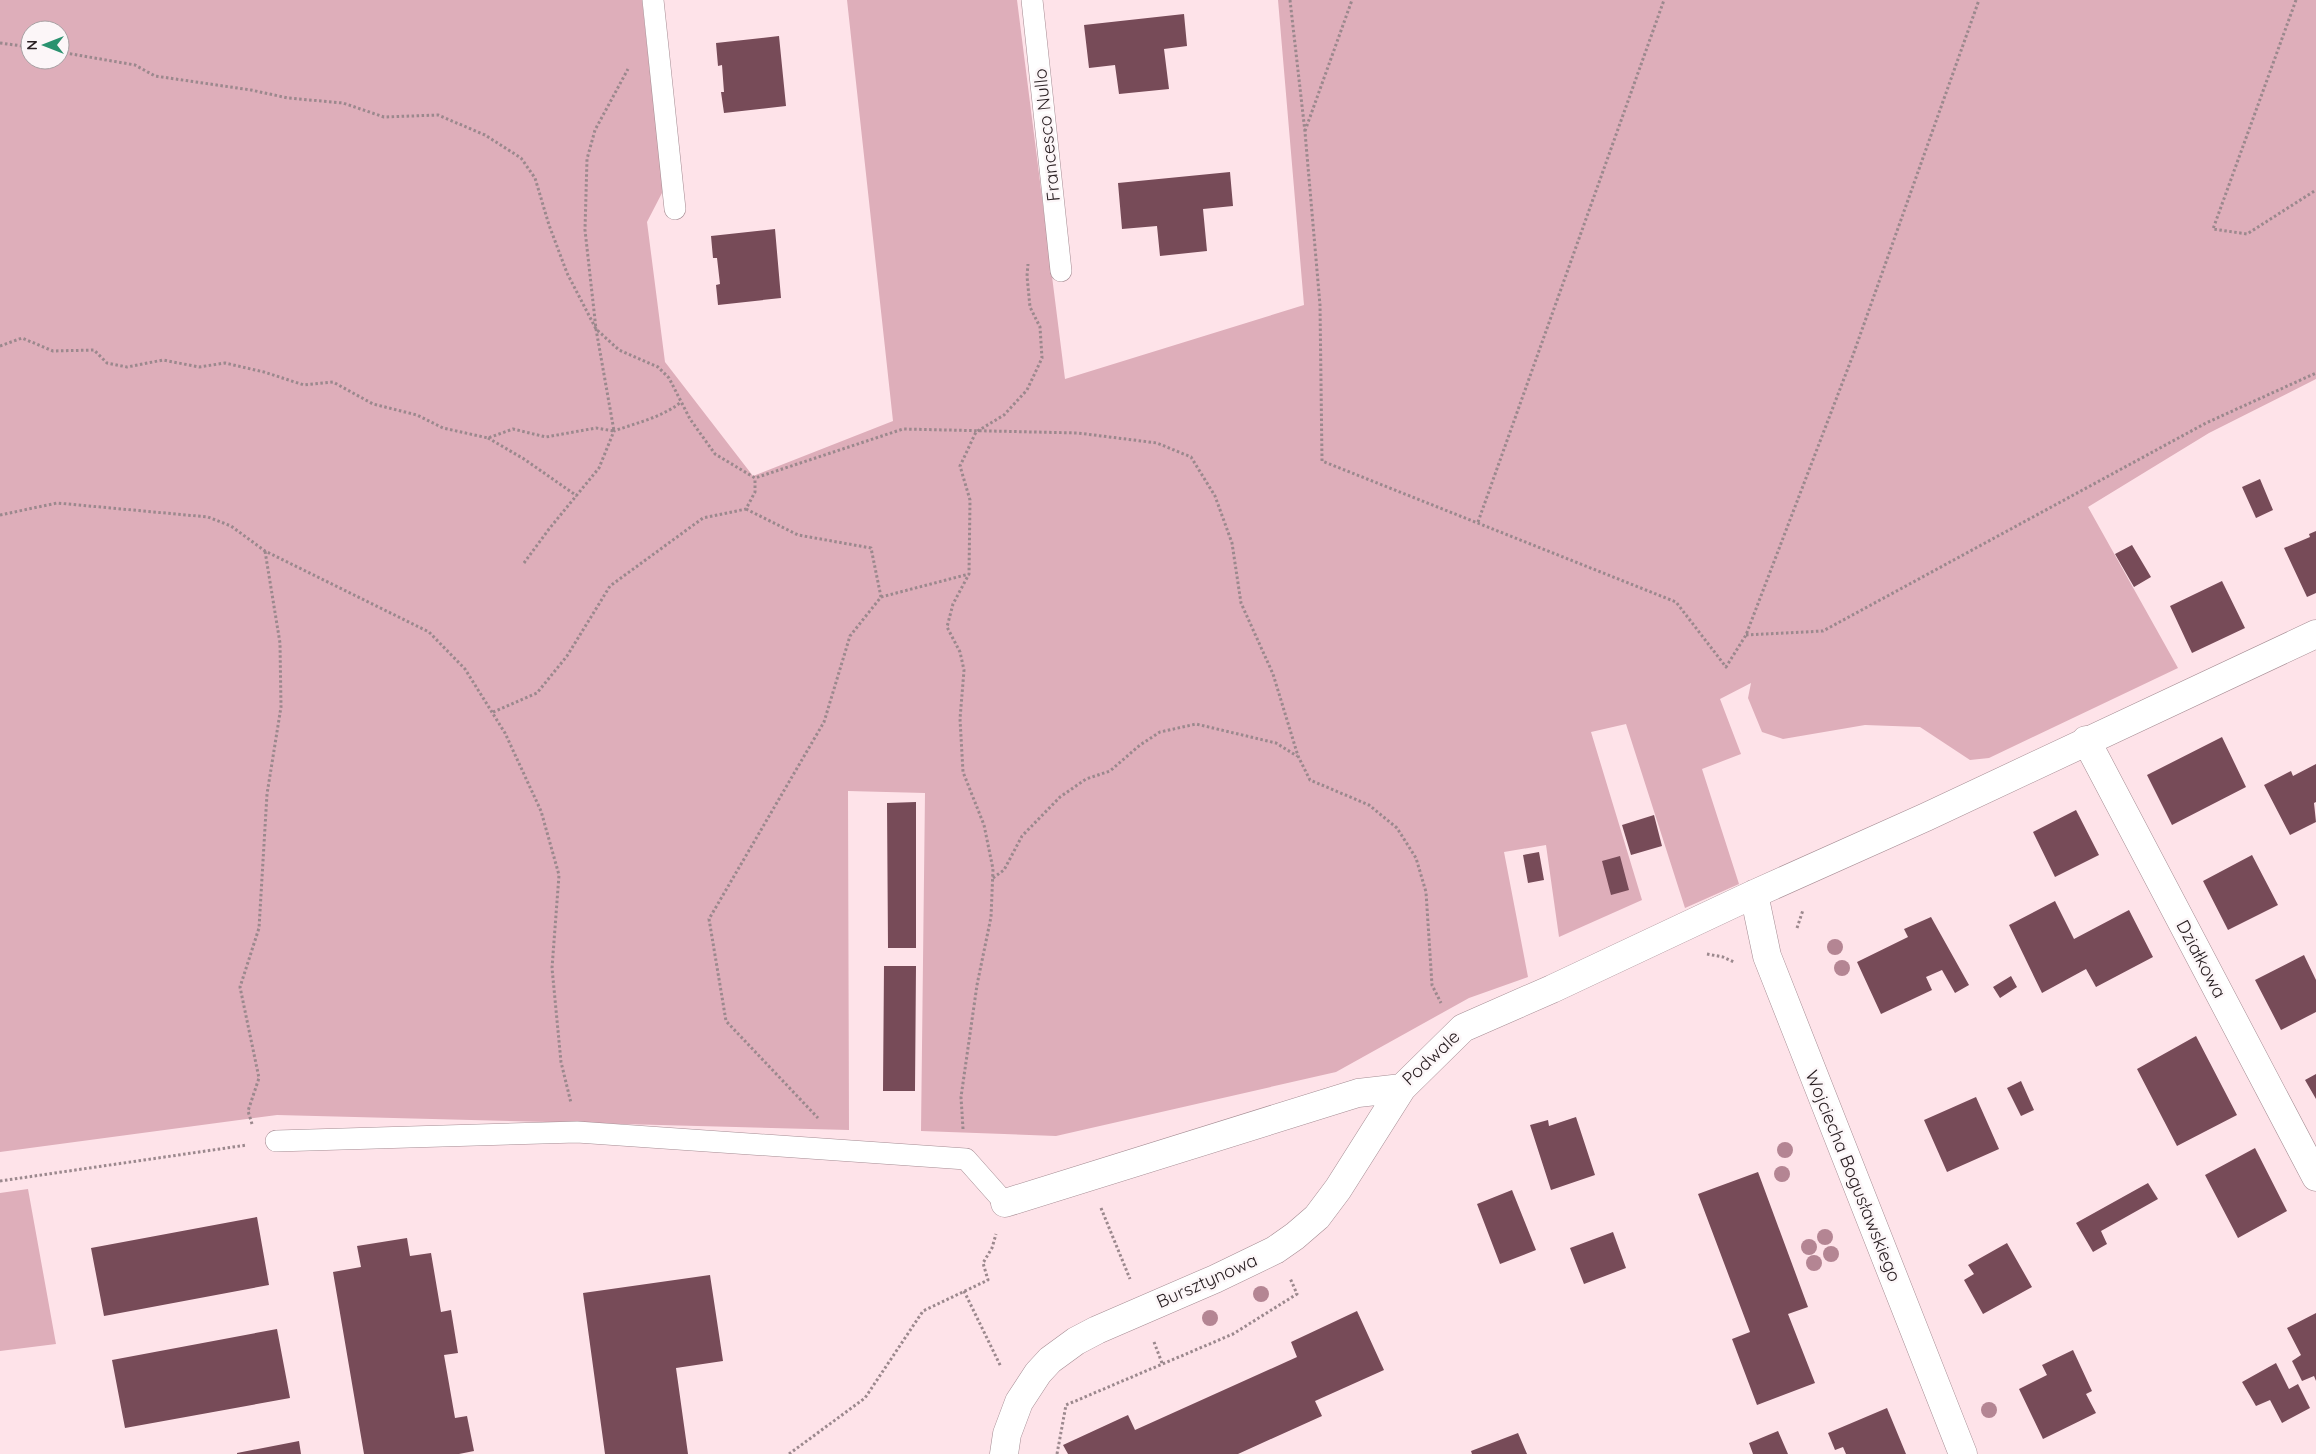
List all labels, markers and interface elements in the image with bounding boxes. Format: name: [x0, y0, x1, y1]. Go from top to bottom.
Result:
north arrow: [20, 20, 70, 70]
text: N: [23, 40, 41, 50]
street label: Francesco Nullo: [1028, 68, 1065, 203]
street label: Działkowa: [2171, 916, 2232, 1002]
street label: Podwale: [1397, 1025, 1464, 1090]
street label: Wojciecha Bogusławskiego: [1800, 1067, 1906, 1285]
street label: Bursztynowa: [1153, 1248, 1261, 1313]

